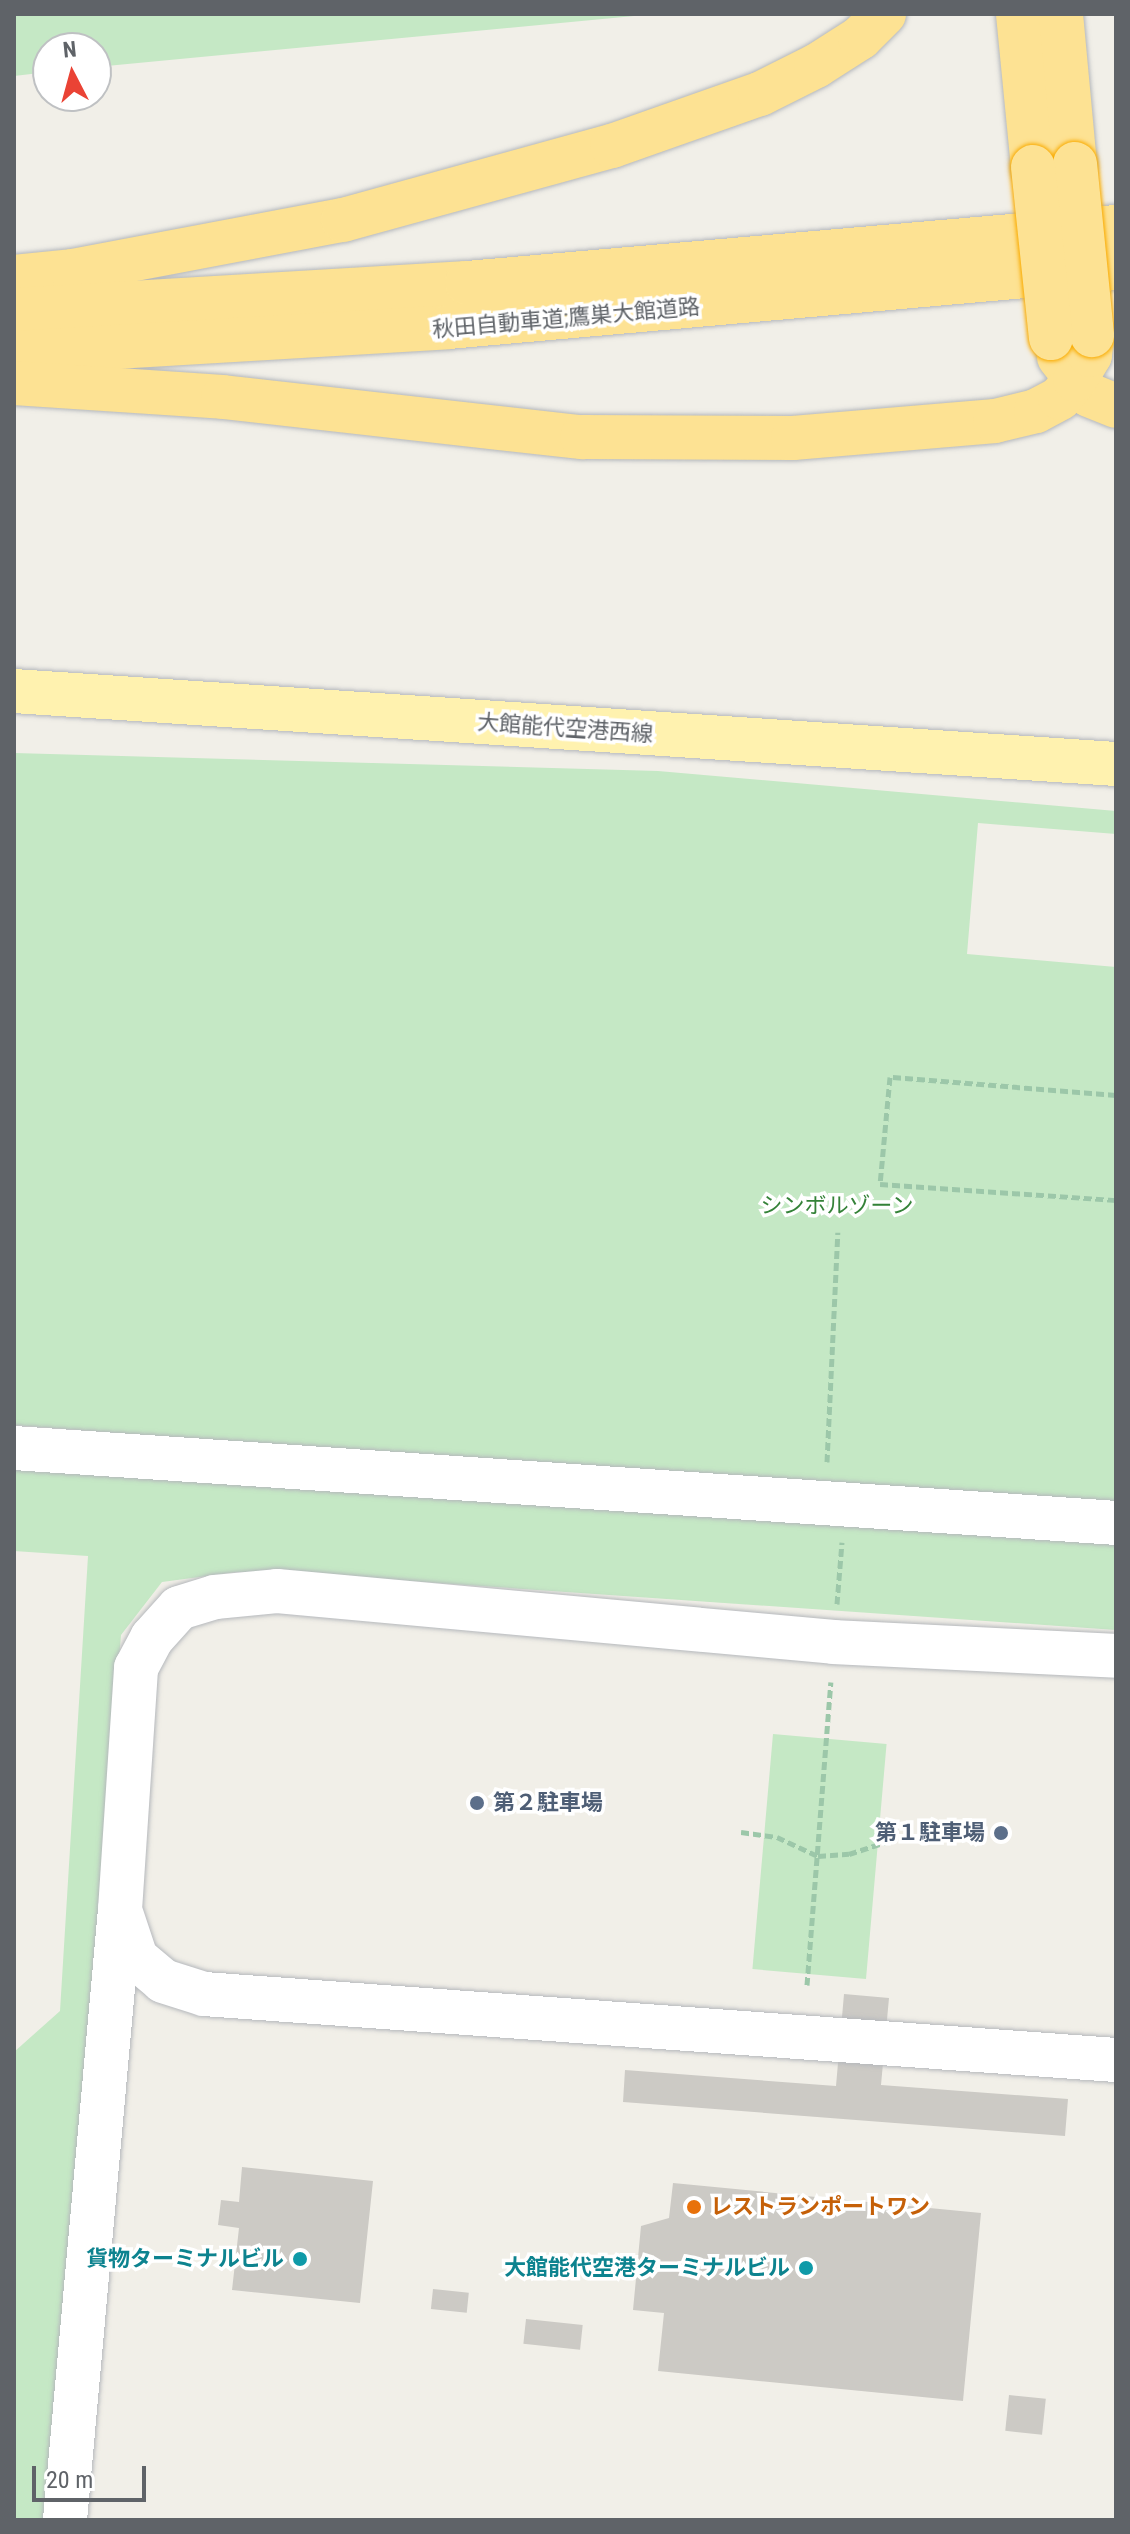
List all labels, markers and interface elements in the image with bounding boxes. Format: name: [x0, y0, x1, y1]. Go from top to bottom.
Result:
north arrow: [32, 32, 112, 112]
text: N: [62, 36, 78, 63]
street label: 秋田自動車道;鷹巣大館道路: [431, 293, 701, 343]
street label: 大館能代空港西線: [476, 709, 654, 747]
park label: シンボルゾーン: [760, 1193, 914, 1219]
place label: 第２駐車場: [493, 1790, 603, 1816]
marker: 第２駐車場: [468, 1794, 486, 1812]
place label: 第１駐車場: [875, 1820, 985, 1846]
marker: 第１駐車場: [992, 1824, 1010, 1842]
place label: レストランポートワン: [710, 2194, 930, 2220]
marker: レストランポートワン: [685, 2198, 703, 2216]
place label: 貨物ターミナルビル: [86, 2246, 284, 2272]
marker: 貨物ターミナルビル: [291, 2250, 309, 2268]
place label: 大館能代空港ターミナルビル: [504, 2255, 790, 2281]
marker: 大館能代空港ターミナルビル: [797, 2259, 815, 2277]
scale bar: [36, 2450, 150, 2500]
text: 20 m: [46, 2466, 93, 2494]

